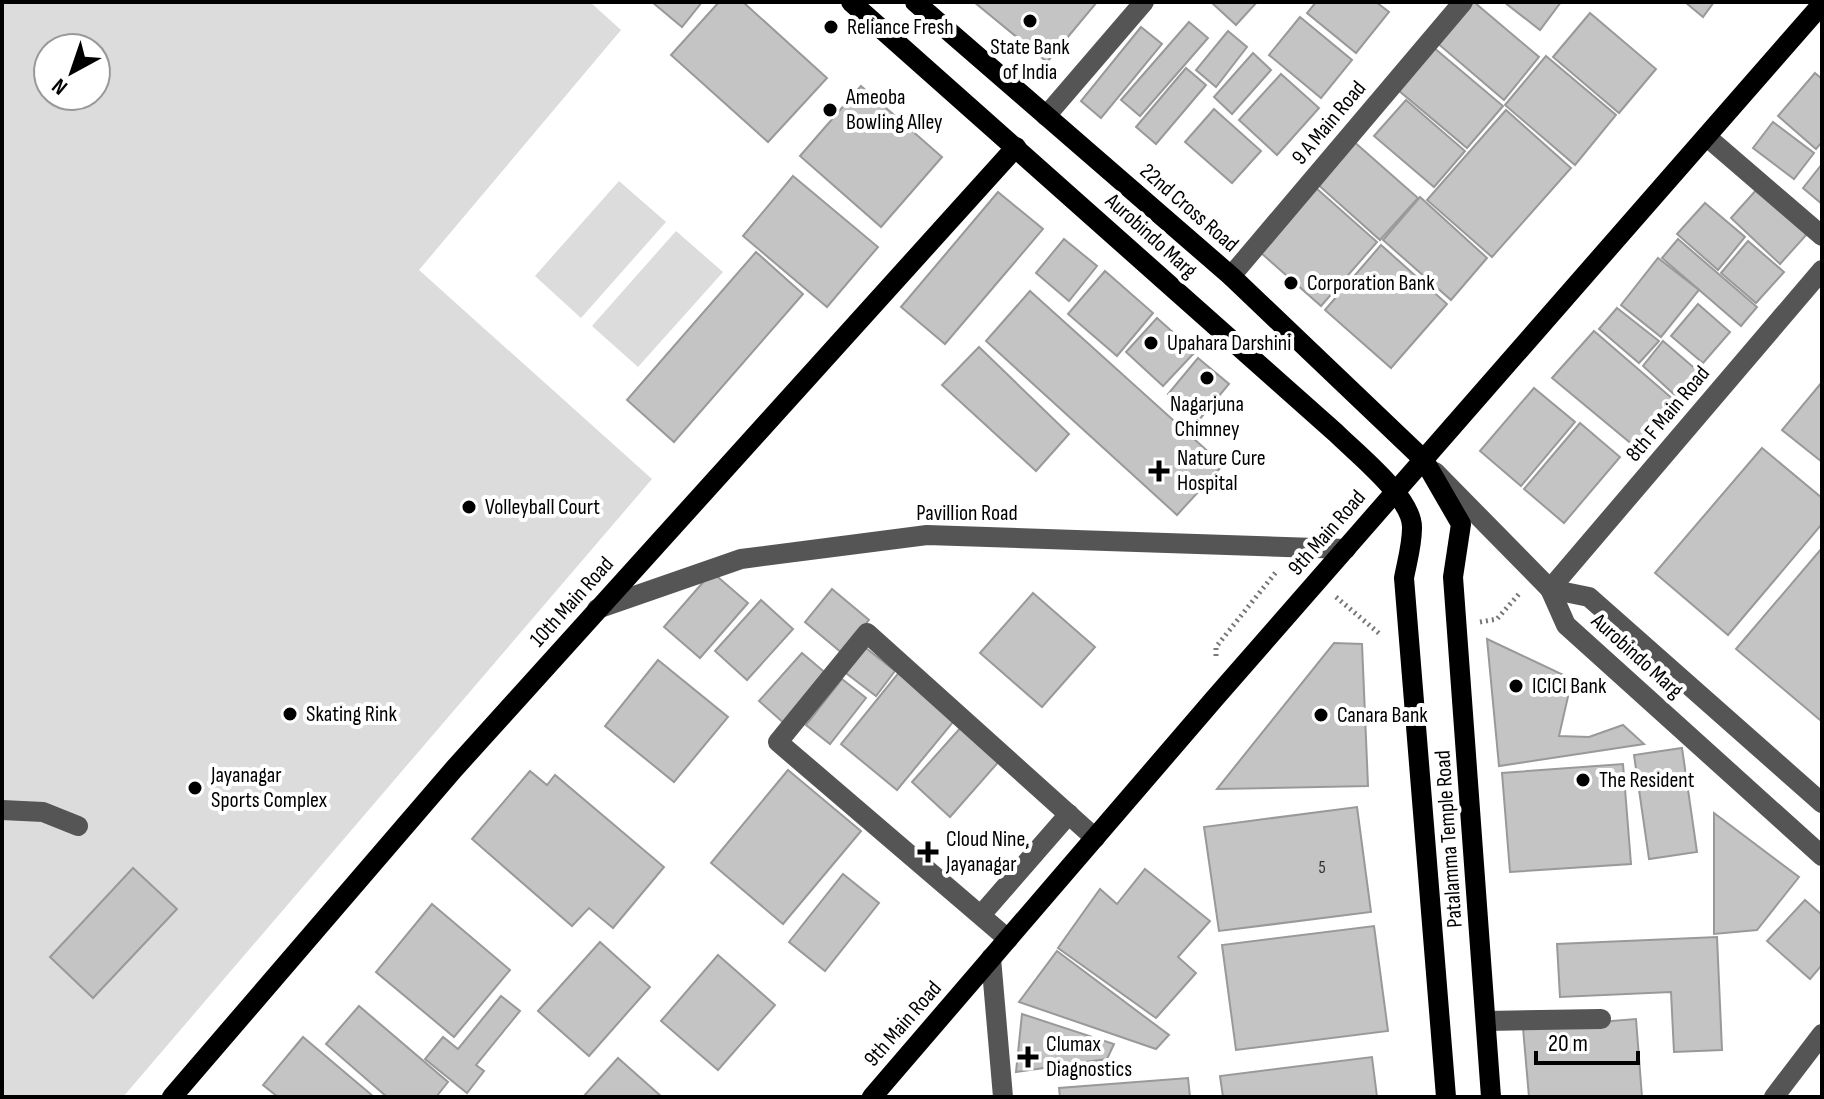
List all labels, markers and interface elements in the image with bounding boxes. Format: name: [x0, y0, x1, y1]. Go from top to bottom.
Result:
marker: State Bank of India: [1021, 12, 1039, 30]
place label: Reliance Fresh: [847, 14, 954, 41]
marker: Reliance Fresh: [822, 18, 840, 36]
north arrow: [32, 32, 112, 112]
place label: State Bank of India: [990, 34, 1070, 86]
text: N: [47, 72, 73, 100]
street label: 9 A Main Road: [1286, 75, 1372, 171]
place label: Ameoba Bowling Alley: [845, 84, 943, 136]
marker: Ameoba Bowling Alley: [821, 101, 839, 119]
street label: 22nd Cross Road: [1134, 158, 1244, 258]
street label: Aurobindo Marg: [1099, 187, 1203, 284]
place label: Corporation Bank: [1307, 270, 1435, 297]
marker: Corporation Bank: [1282, 274, 1300, 292]
place label: Upahara Darshini: [1167, 330, 1291, 357]
marker: Upahara Darshini: [1142, 334, 1160, 352]
street label: 8th F Main Road: [1620, 361, 1716, 467]
marker: Nagarjuna Chimney: [1198, 369, 1216, 387]
place label: Nagarjuna Chimney: [1170, 391, 1244, 443]
place label: Nature Cure Hospital: [1177, 445, 1265, 497]
marker: Nature Cure Hospital: [1148, 460, 1170, 482]
street label: 9th Main Road: [1282, 485, 1372, 581]
place label: Volleyball Court: [485, 494, 600, 521]
marker: Volleyball Court: [460, 498, 478, 516]
street label: Pavillion Road: [916, 500, 1018, 527]
street label: 10th Main Road: [524, 551, 620, 653]
street label: Aurobindo Marg: [1585, 607, 1689, 704]
place label: ICICI Bank: [1532, 673, 1607, 700]
marker: ICICI Bank: [1507, 677, 1525, 695]
place label: Skating Rink: [306, 701, 397, 728]
place label: Canara Bank: [1337, 702, 1428, 729]
marker: Skating Rink: [281, 705, 299, 723]
marker: Canara Bank: [1312, 706, 1330, 724]
street label: Patalamma Temple Road: [1429, 749, 1469, 929]
place label: Jayanagar Sports Complex: [210, 762, 328, 814]
place label: The Resident: [1599, 767, 1695, 794]
marker: The Resident: [1574, 771, 1592, 789]
marker: Jayanagar Sports Complex: [186, 779, 204, 797]
place label: Cloud Nine, Jayanagar: [945, 826, 1030, 878]
marker: Cloud Nine, Jayanagar: [917, 841, 939, 863]
house number: 5: [1318, 857, 1326, 878]
street label: 9th Main Road: [858, 976, 948, 1072]
scale bar: [1536, 1015, 1638, 1065]
text: 20 m: [1548, 1029, 1588, 1058]
place label: Clumax Diagnostics: [1046, 1031, 1132, 1083]
marker: Clumax Diagnostics: [1017, 1046, 1039, 1068]

